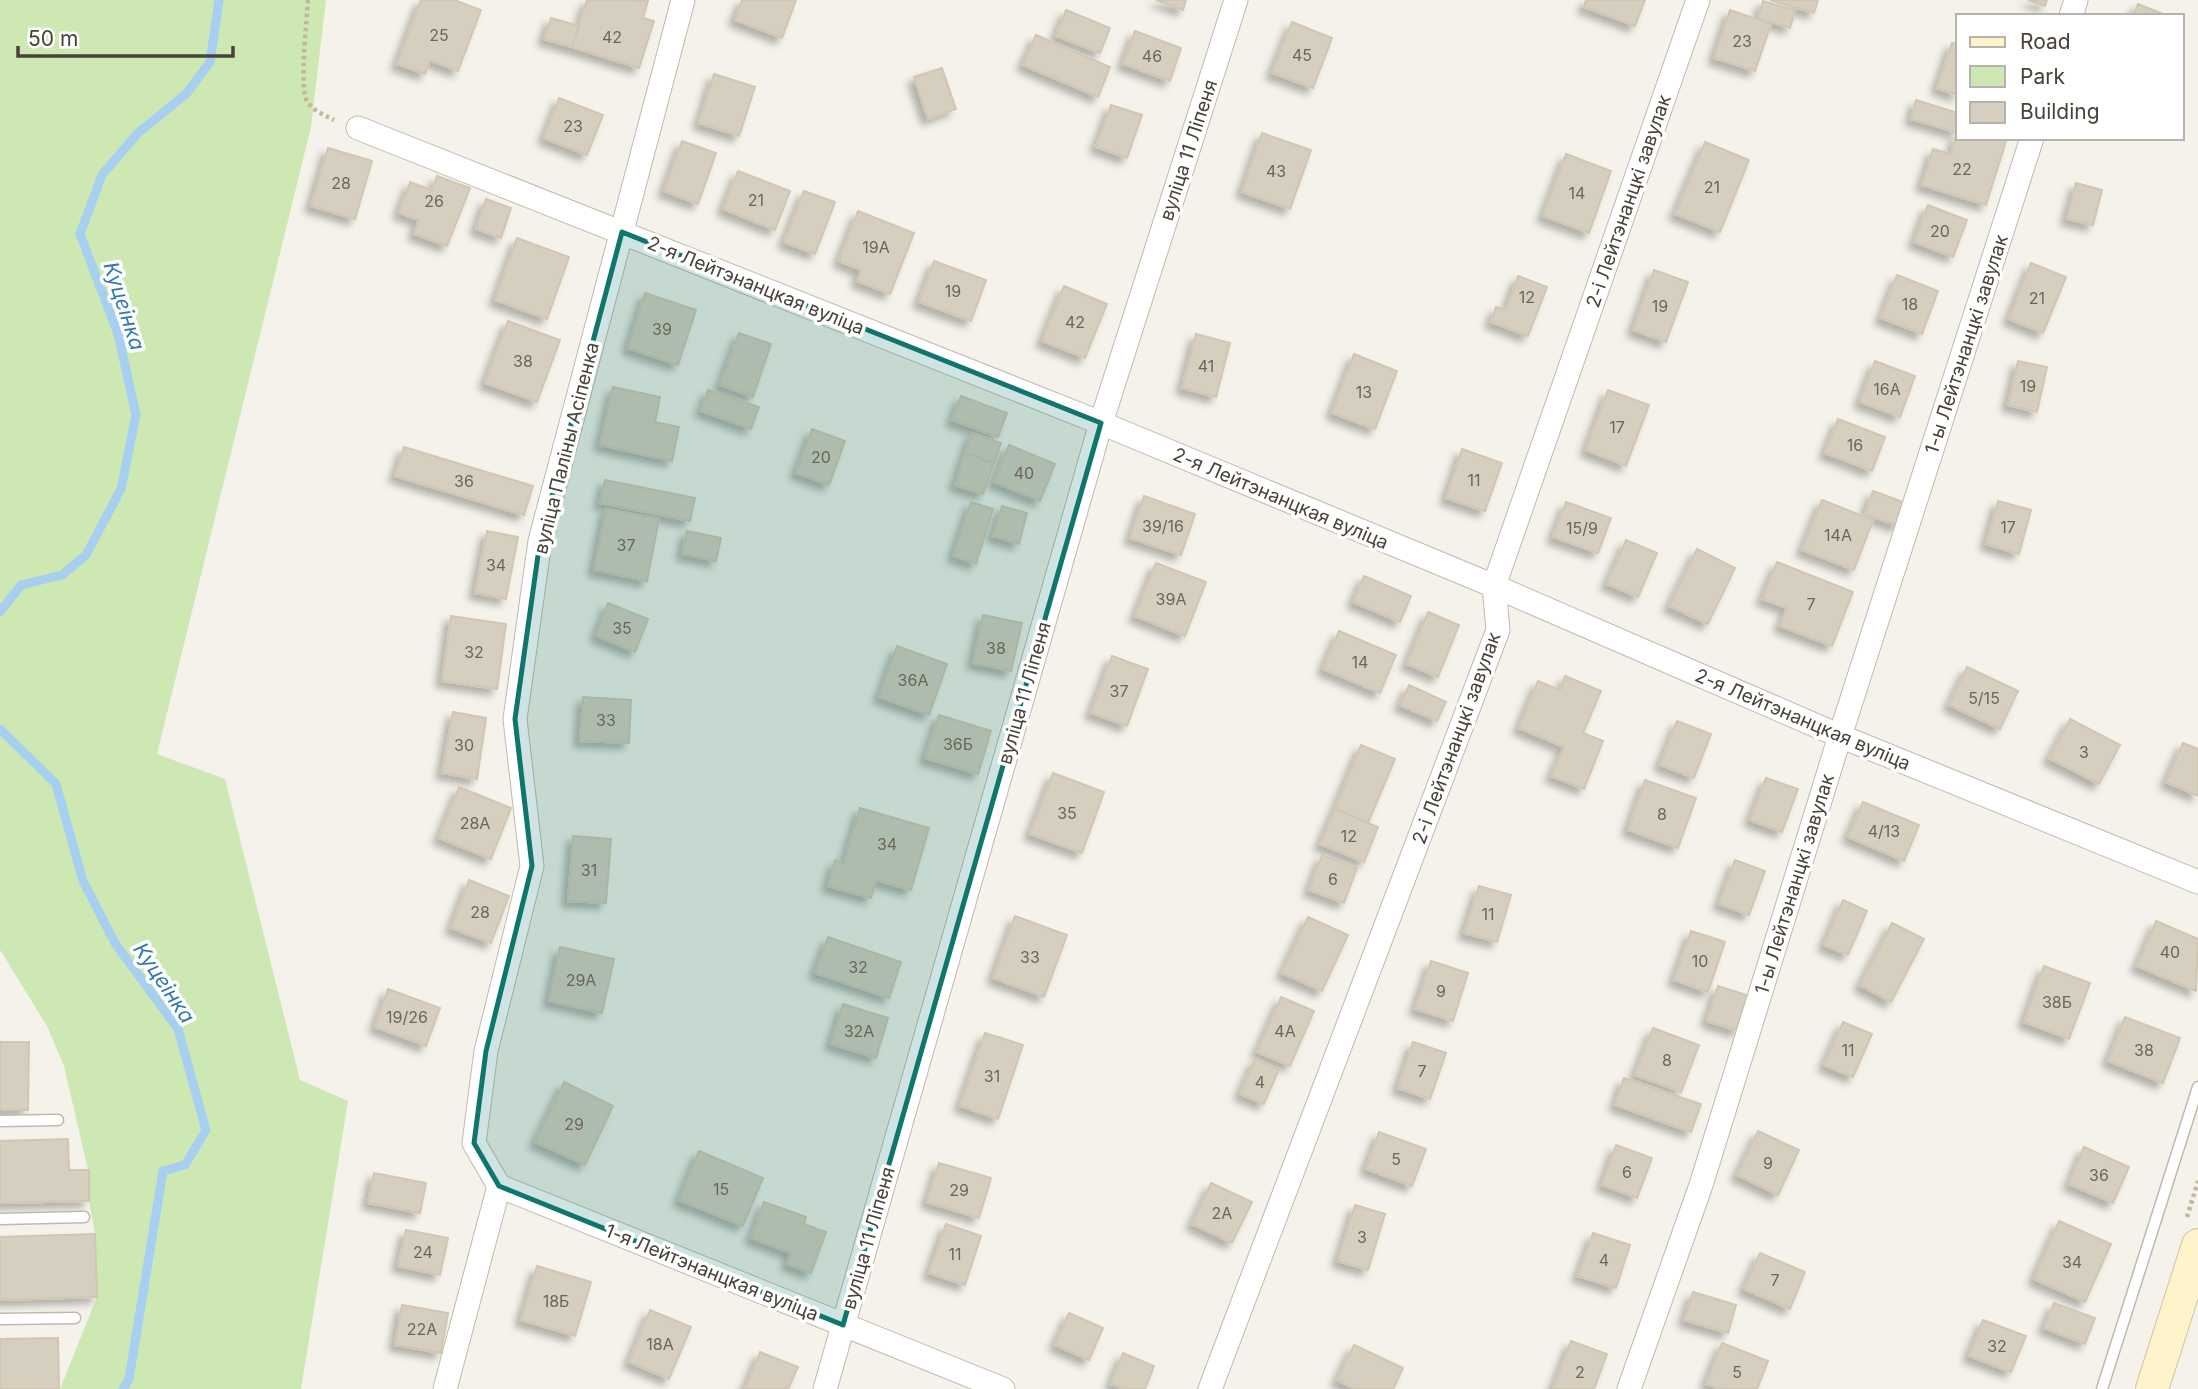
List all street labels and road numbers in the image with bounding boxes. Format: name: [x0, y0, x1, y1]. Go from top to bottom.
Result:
street label: вуліца 11 Ліпеня: [1155, 77, 1222, 224]
street label: 2-і Лейтэнанцкі завулак: [1581, 91, 1676, 311]
street label: 2-я Лейтэнанцкая вуліца: [644, 231, 868, 340]
street label: 1-ы Лейтэнанцкі завулак: [1920, 231, 2013, 457]
street label: вуліца Паліны Асіпенка: [529, 340, 604, 556]
street label: 2-я Лейтэнанцкая вуліца: [1170, 443, 1392, 554]
street label: вуліца 11 Ліпеня: [993, 619, 1056, 767]
street label: 2-і Лейтэнанцкі завулак: [1407, 629, 1506, 847]
street label: 2-я Лейтэнанцкая вуліца: [1692, 664, 1914, 775]
street label: 1-ы Лейтэнанцкі завулак: [1750, 771, 1839, 997]
street label: вуліца 11 Ліпеня: [837, 1164, 900, 1312]
street label: 1-я Лейтэнанцкая вуліца: [602, 1219, 822, 1326]

